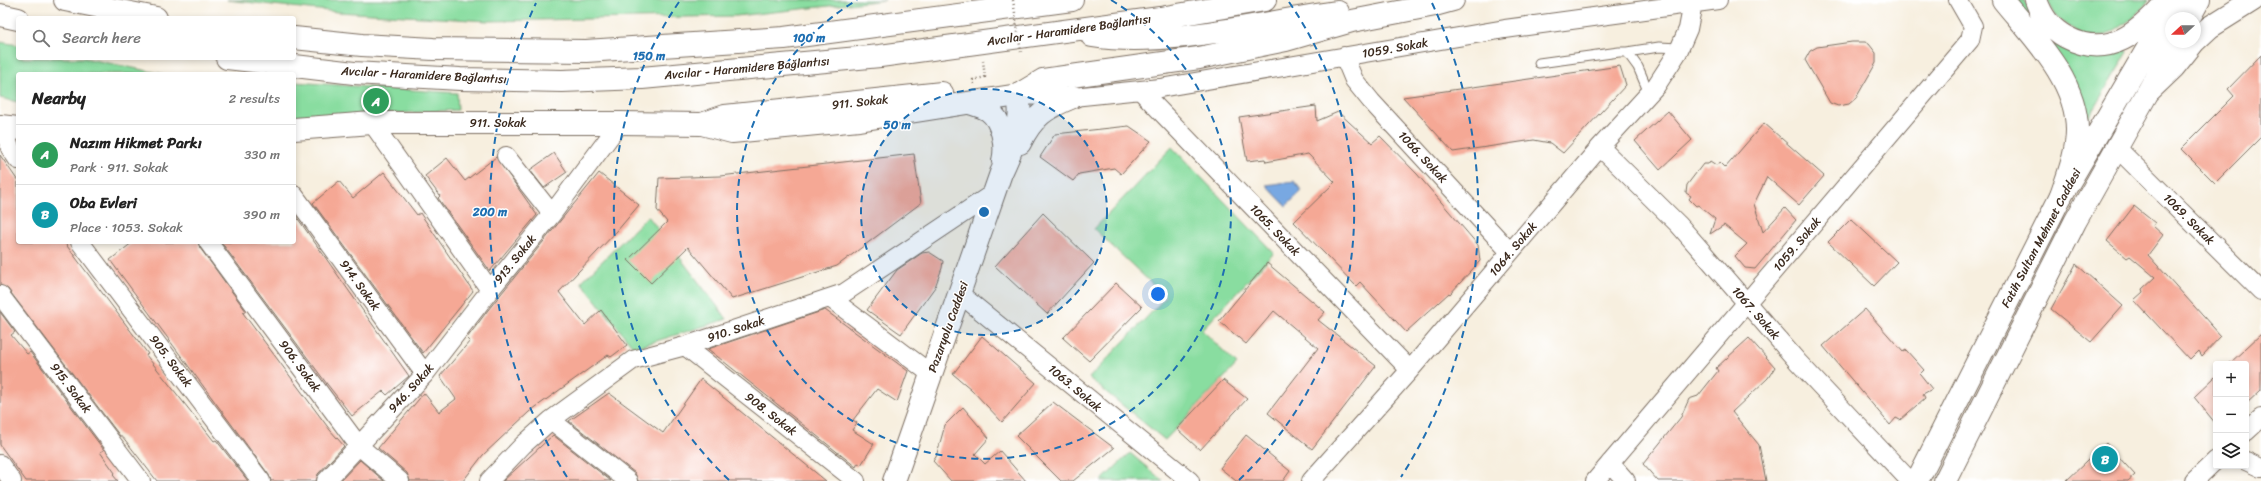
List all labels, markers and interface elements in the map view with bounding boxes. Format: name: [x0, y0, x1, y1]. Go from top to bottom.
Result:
street label: Avcılar - Haramidere Bağlantısı: [984, 8, 1153, 53]
north arrow: [2165, 12, 2201, 48]
search box: [16, 16, 296, 60]
text: Search here: [62, 25, 141, 51]
icon: search: [30, 27, 52, 49]
text: 100 m: [793, 27, 826, 49]
street label: 1059. Sokak: [1360, 31, 1430, 65]
text: 150 m: [633, 45, 666, 67]
street label: Avcılar - Haramidere Bağlantısı: [662, 50, 831, 86]
street label: Avcılar - Haramidere Bağlantısı: [340, 60, 507, 90]
text: Nearby: [32, 83, 86, 113]
pin: A: [363, 86, 389, 116]
text: 2 results: [229, 87, 280, 110]
street label: 911. Sokak: [831, 88, 890, 116]
street label: 911. Sokak: [470, 112, 527, 134]
text: 50 m: [883, 114, 911, 136]
street label: 1066. Sokak: [1393, 126, 1454, 189]
text: Nazım Hikmet Parkı: [70, 130, 202, 156]
text: A: [41, 143, 49, 166]
text: 330 m: [244, 143, 280, 166]
text: Park · 911. Sokak: [70, 156, 168, 179]
street label: Fatih Sultan Mehmet Caddesi: [1995, 164, 2088, 312]
street label: 1069. Sokak: [2158, 188, 2221, 251]
text: Oba Evleri: [70, 190, 137, 216]
street label: 1065. Sokak: [1244, 199, 1306, 262]
text: 200 m: [472, 201, 508, 223]
text: B: [41, 203, 49, 226]
text: 390 m: [243, 203, 280, 226]
centre of rings: [977, 205, 991, 219]
street label: 1059. Sokak: [1767, 211, 1827, 277]
text: Place · 1053. Sokak: [70, 216, 183, 239]
street label: 1064. Sokak: [1483, 216, 1543, 281]
street label: 913. Sokak: [488, 229, 542, 289]
street label: 914. Sokak: [334, 255, 387, 316]
street label: Pazaryolu Caddesi: [921, 278, 975, 376]
street label: 1067. Sokak: [1726, 281, 1786, 345]
your location: [1148, 284, 1168, 304]
street label: 910. Sokak: [704, 309, 768, 349]
street label: 905. Sokak: [144, 330, 199, 393]
street label: 906. Sokak: [273, 335, 327, 398]
street label: 915. Sokak: [44, 358, 98, 419]
street label: 946. Sokak: [382, 358, 440, 418]
street label: 1063. Sokak: [1043, 359, 1108, 418]
map controls: [2213, 361, 2249, 469]
button: +: [2213, 361, 2249, 397]
street label: 908. Sokak: [740, 386, 802, 442]
button: −: [2213, 397, 2249, 433]
button: layers: [2213, 433, 2249, 469]
pin: B: [2092, 444, 2118, 474]

